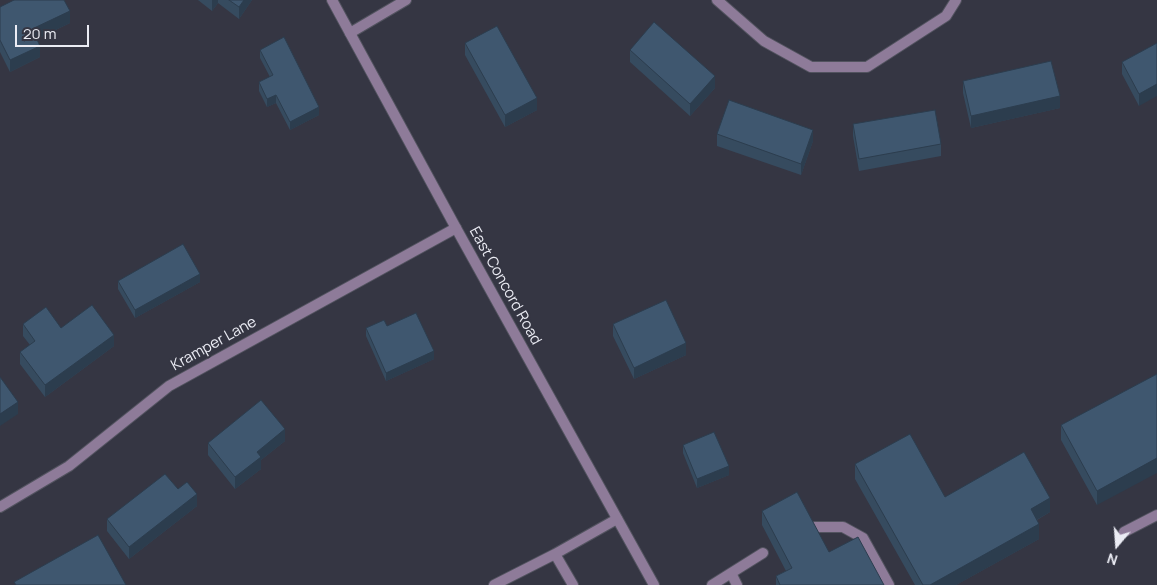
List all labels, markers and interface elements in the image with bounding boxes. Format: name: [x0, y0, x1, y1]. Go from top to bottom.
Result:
scale bar: [18, 15, 91, 47]
text: 20 m: [23, 23, 56, 44]
street label: East Concord Road: [465, 224, 545, 348]
street label: Kramper Lane: [168, 313, 260, 375]
north arrow: [1092, 520, 1142, 570]
text: N: [1104, 549, 1120, 570]

